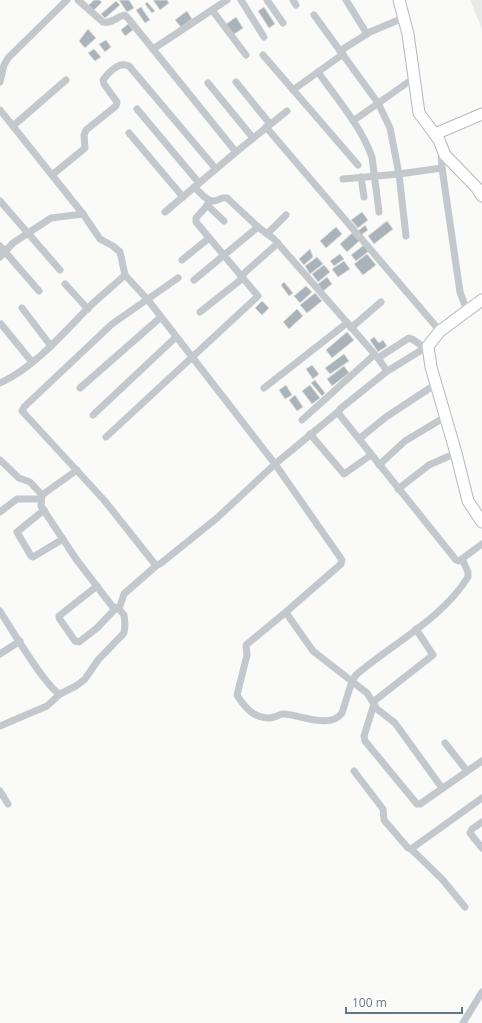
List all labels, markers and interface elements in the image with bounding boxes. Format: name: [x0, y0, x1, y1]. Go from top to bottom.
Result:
scale bar: [346, 989, 462, 1015]
text: 100 m: [352, 994, 387, 1011]

